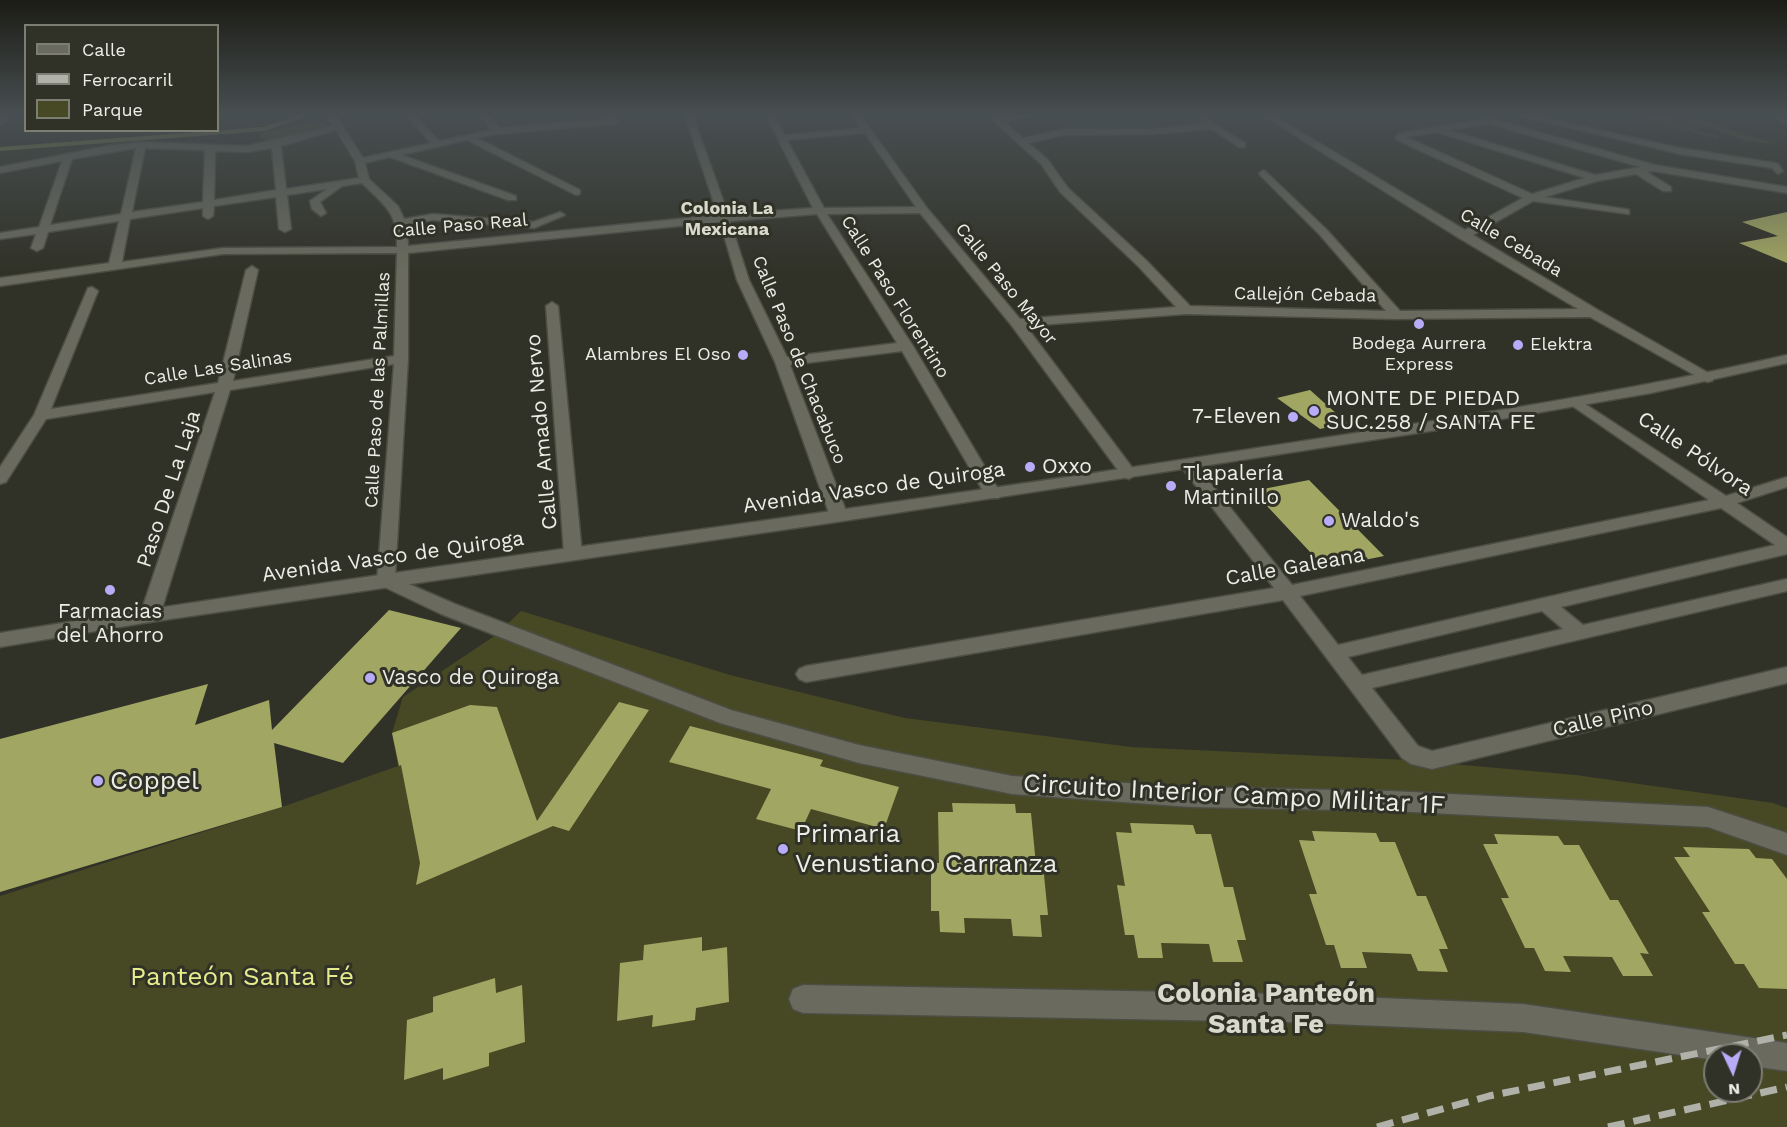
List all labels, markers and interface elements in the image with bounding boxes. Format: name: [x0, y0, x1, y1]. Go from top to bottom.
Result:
legend: [24, 24, 219, 132]
text: Calle: [82, 39, 126, 60]
text: Ferrocarril: [82, 69, 173, 90]
text: Parque: [82, 99, 143, 120]
district label: Colonia La Mexicana: [681, 198, 773, 240]
street label: Calle Cebada: [1456, 204, 1566, 282]
street label: Calle Paso Real: [392, 209, 528, 243]
street label: Calle Paso Florentino: [836, 212, 954, 382]
street label: Calle Paso Mayor: [950, 219, 1062, 349]
street label: Calle Paso de Chacabuco: [747, 253, 851, 467]
street label: Calle Paso de las Palmillas: [361, 272, 395, 508]
street label: Callejón Cebada: [1234, 283, 1376, 307]
marker: Bodega Aurrera Express: [1412, 317, 1426, 331]
street label: Calle Amado Nervo: [521, 333, 563, 531]
place label: Bodega Aurrera Express: [1351, 333, 1487, 376]
place label: Elektra: [1530, 334, 1592, 356]
marker: Elektra: [1511, 338, 1525, 352]
place label: Alambres El Oso: [585, 344, 731, 366]
street label: Calle Las Salinas: [143, 346, 293, 390]
marker: Alambres El Oso: [736, 348, 750, 362]
place label: MONTE DE PIEDAD SUC.258 / SANTA FE: [1326, 386, 1536, 436]
place label: 7-Eleven: [1192, 404, 1281, 430]
marker: MONTE DE PIEDAD SUC.258 / SANTA FE: [1307, 404, 1321, 418]
street label: Calle Pólvora: [1633, 406, 1757, 502]
street label: Paso De La Laja: [132, 407, 206, 571]
marker: 7-Eleven: [1286, 410, 1300, 424]
place label: Oxxo: [1042, 454, 1092, 480]
street label: Avenida Vasco de Quiroga: [741, 457, 1007, 519]
marker: Oxxo: [1023, 460, 1037, 474]
place label: Tlapalería Martinillo: [1183, 461, 1283, 511]
marker: Tlapalería Martinillo: [1164, 479, 1178, 493]
place label: Waldo's: [1341, 508, 1420, 534]
marker: Waldo's: [1322, 514, 1336, 528]
street label: Avenida Vasco de Quiroga: [260, 526, 526, 588]
street label: Calle Galeana: [1223, 542, 1367, 592]
marker: Farmacias del Ahorro: [103, 583, 117, 597]
place label: Farmacias del Ahorro: [56, 599, 164, 649]
place label: Vasco de Quiroga: [382, 665, 559, 691]
marker: Vasco de Quiroga: [363, 671, 377, 685]
street label: Calle Pino: [1550, 695, 1656, 743]
place label: Coppel: [110, 765, 199, 797]
street label: Circuito Interior Campo Militar 1F: [1022, 768, 1446, 822]
marker: Coppel: [91, 774, 105, 788]
place label: Primaria Venustiano Carranza: [795, 818, 1057, 880]
marker: Primaria Venustiano Carranza: [776, 842, 790, 856]
park label: Panteón Santa Fé: [130, 961, 354, 993]
district label: Colonia Panteón Santa Fe: [1157, 978, 1375, 1041]
north arrow: [1703, 1043, 1763, 1103]
text: N: [1728, 1080, 1741, 1099]

